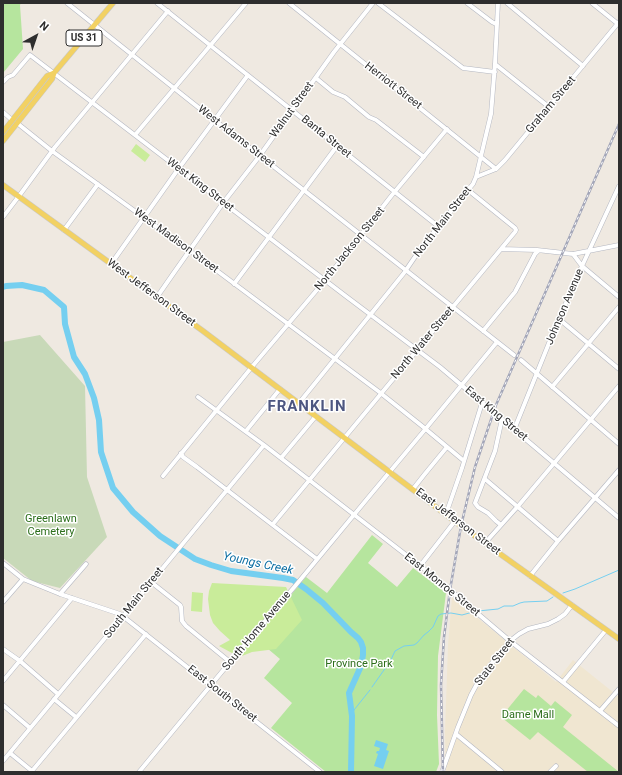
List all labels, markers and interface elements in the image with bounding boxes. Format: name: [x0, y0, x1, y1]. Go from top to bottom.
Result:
north arrow: [16, 16, 56, 56]
text: N: [37, 19, 51, 34]
road number: US 31: [66, 30, 102, 46]
street label: Herriott Street: [362, 60, 424, 112]
street label: Graham Street: [523, 74, 579, 136]
street label: Walnut Street: [267, 80, 317, 140]
street label: West Adams Street: [195, 103, 277, 171]
street label: Banta Street: [298, 113, 354, 161]
street label: West King Street: [164, 155, 236, 215]
street label: North Main Street: [411, 184, 475, 260]
street label: North Jackson Street: [312, 205, 388, 293]
street label: West Madison Street: [131, 206, 221, 276]
street label: West Jefferson Street: [104, 256, 198, 330]
street label: Johnson Avenue: [543, 267, 587, 347]
street label: North Water Street: [389, 304, 457, 382]
street label: East King Street: [462, 384, 530, 444]
district label: FRANKLIN: [267, 398, 347, 416]
street label: East Jefferson Street: [413, 486, 503, 558]
park label: Greenlawn Cemetery: [25, 512, 77, 538]
water label: Youngs Creek: [222, 550, 294, 578]
street label: East Monroe Street: [401, 550, 483, 620]
street label: South Main Street: [101, 565, 167, 641]
street label: South Home Avenue: [220, 589, 294, 673]
street label: State Street: [472, 635, 518, 689]
park label: Province Park: [325, 657, 393, 671]
street label: East South Street: [185, 663, 259, 725]
park label: Dame Mall: [502, 708, 554, 722]

